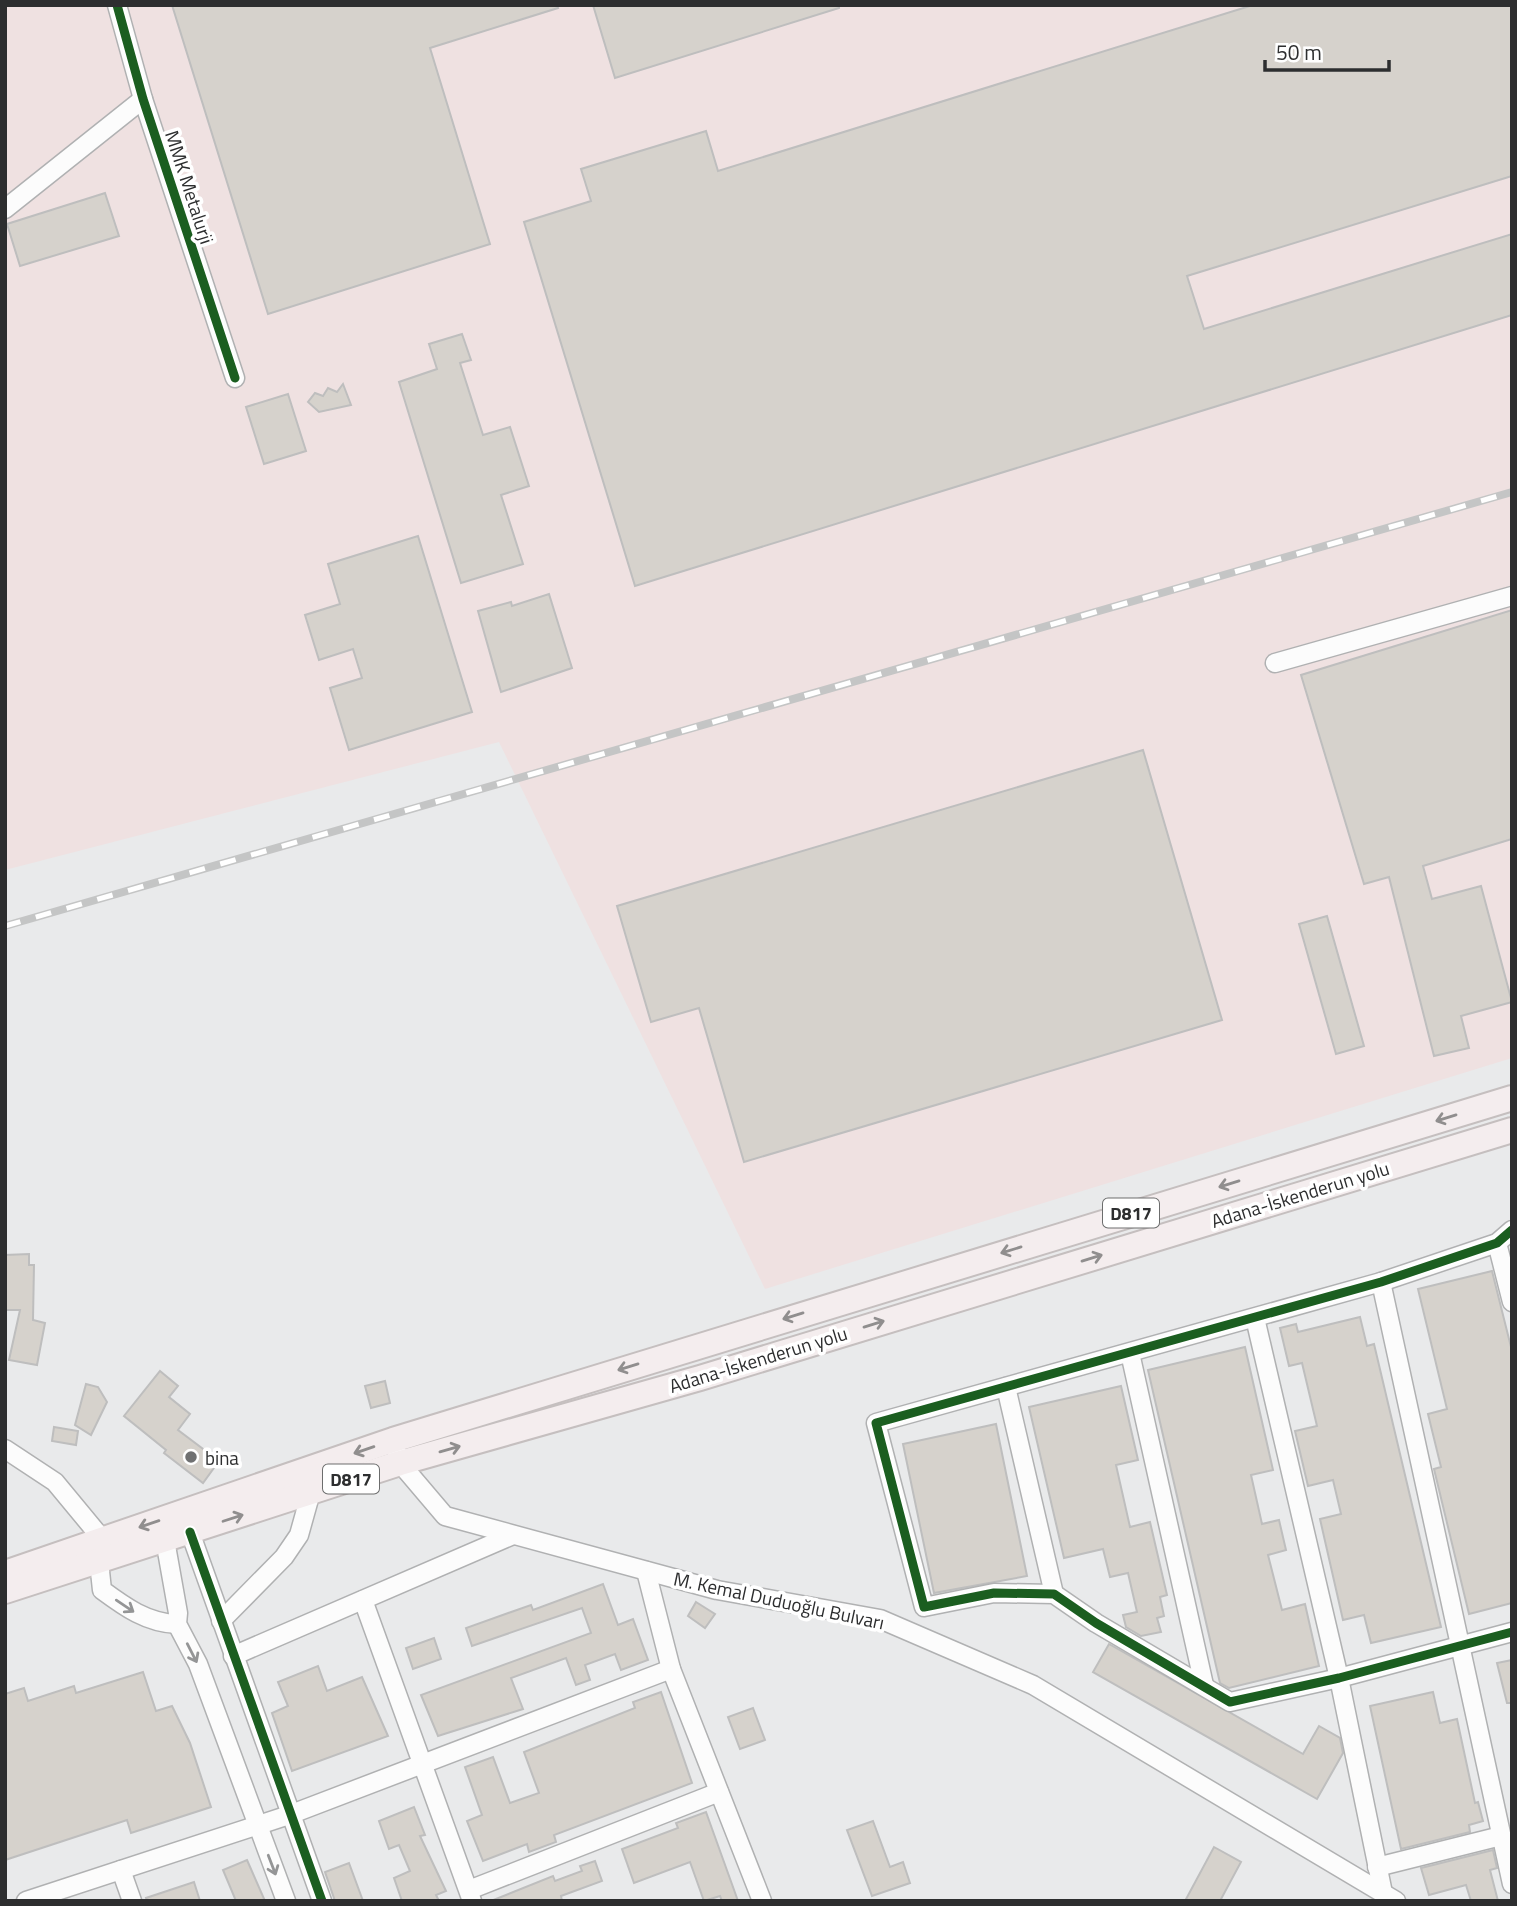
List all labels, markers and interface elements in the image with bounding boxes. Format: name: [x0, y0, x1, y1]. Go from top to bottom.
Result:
scale bar: [1265, 28, 1389, 72]
text: 50 m: [1276, 36, 1322, 68]
street label: MMK Metalurji: [158, 126, 222, 248]
one-way arrow: [1436, 1112, 1458, 1125]
street label: Adana-İskenderun yolu: [1207, 1153, 1393, 1235]
one-way arrow: [1218, 1178, 1240, 1191]
road number: D817: [1103, 1198, 1159, 1228]
one-way arrow: [1000, 1244, 1022, 1257]
one-way arrow: [1080, 1250, 1102, 1263]
one-way arrow: [783, 1311, 805, 1323]
one-way arrow: [863, 1317, 885, 1330]
street label: Adana-İskenderun yolu: [665, 1318, 851, 1400]
one-way arrow: [617, 1362, 639, 1374]
one-way arrow: [438, 1442, 461, 1455]
place label: bina: [205, 1443, 239, 1472]
one-way arrow: [353, 1445, 375, 1457]
marker: bina: [183, 1449, 199, 1465]
road number: D817: [323, 1464, 379, 1494]
one-way arrow: [222, 1511, 244, 1523]
one-way arrow: [138, 1519, 160, 1531]
street label: M. Kemal Duduoğlu Bulvarı: [671, 1563, 887, 1637]
one-way arrow: [115, 1599, 134, 1614]
one-way arrow: [185, 1642, 199, 1662]
one-way arrow: [267, 1854, 280, 1876]

